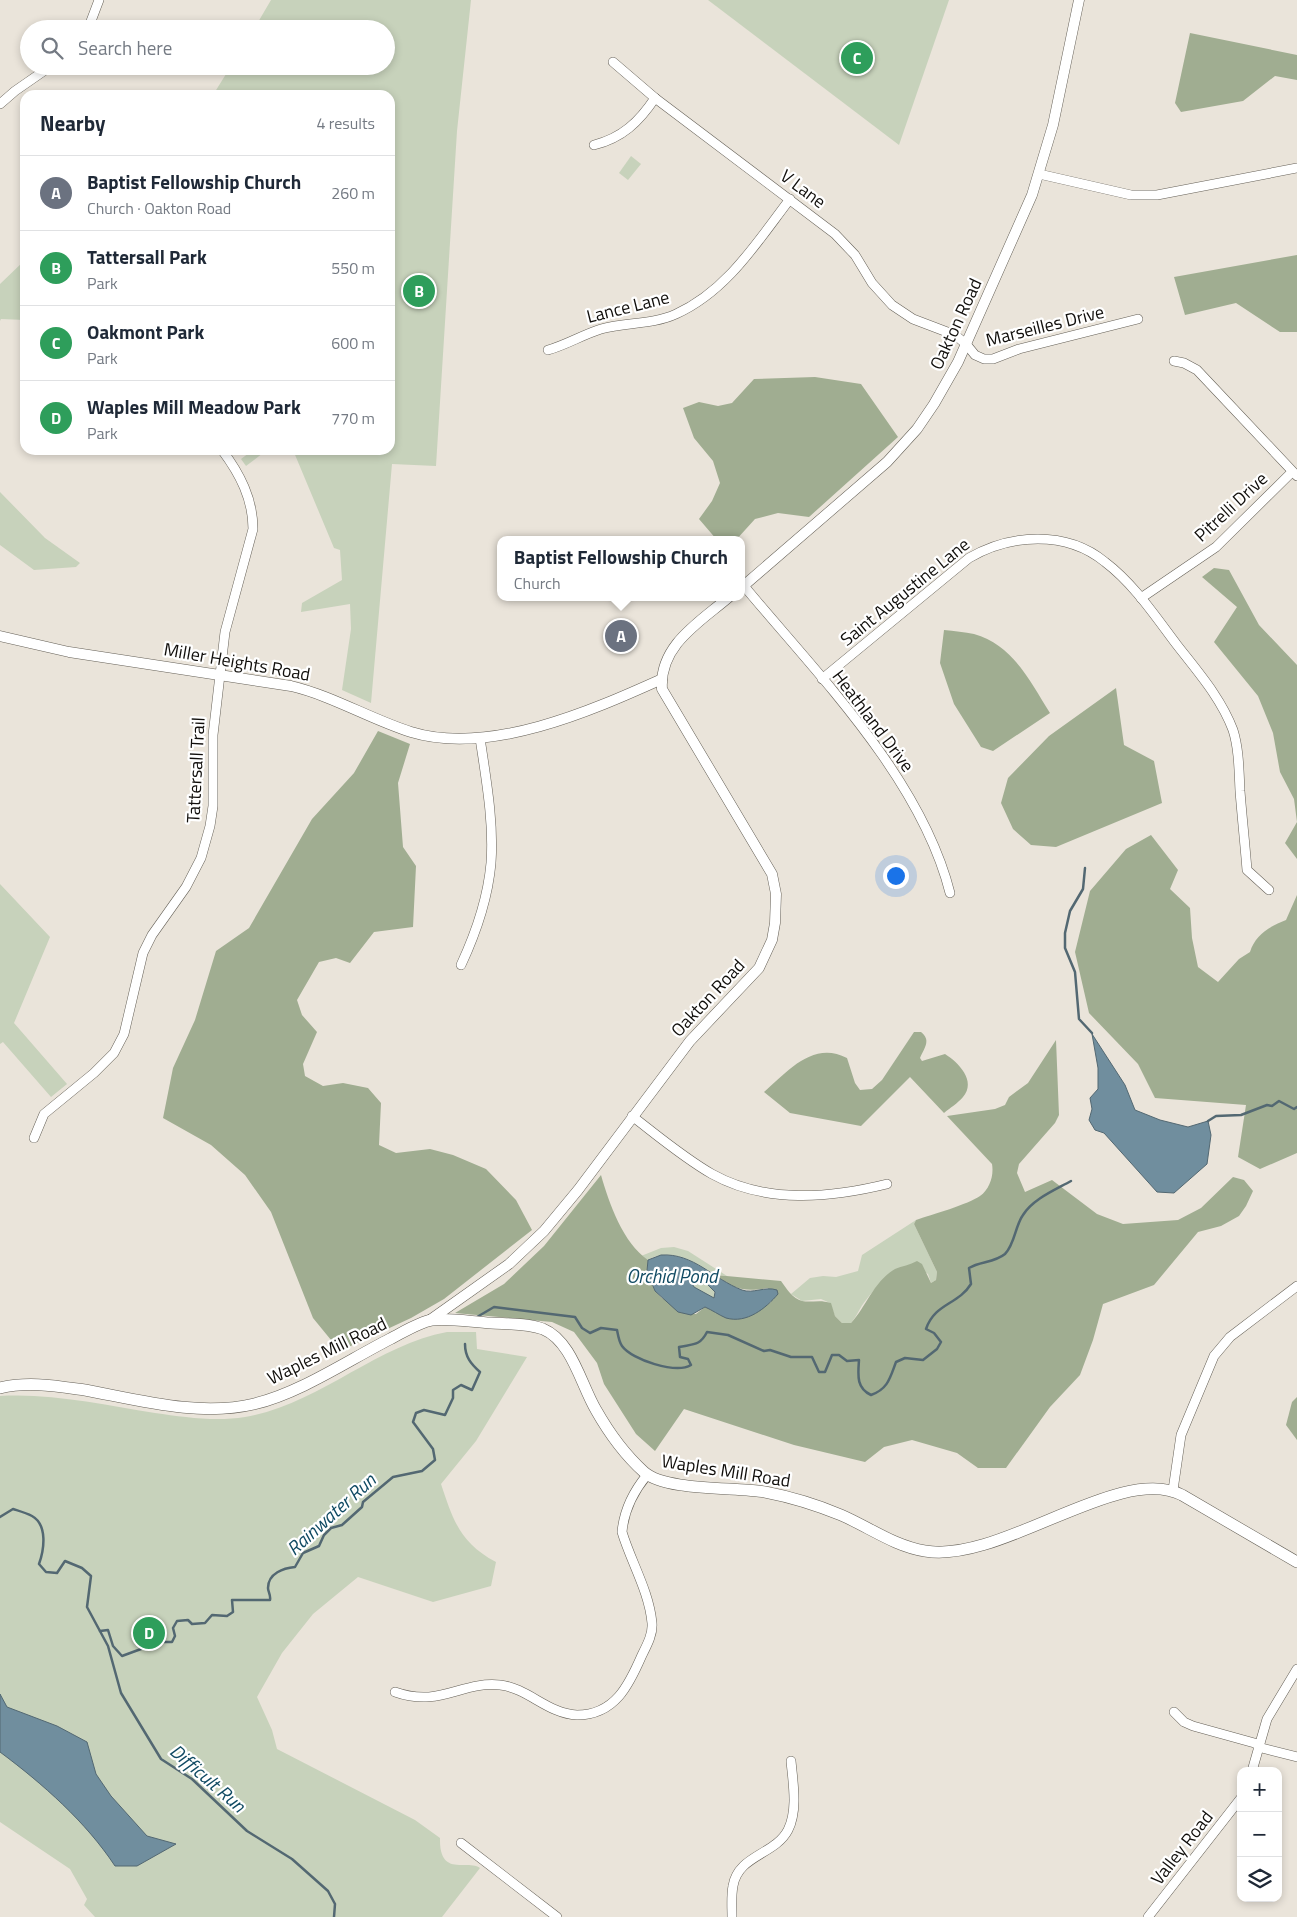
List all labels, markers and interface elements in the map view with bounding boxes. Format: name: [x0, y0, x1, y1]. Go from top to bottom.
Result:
search box: [20, 20, 395, 75]
text: Search here: [78, 33, 172, 62]
icon: search: [38, 34, 66, 62]
pin: C: [841, 39, 873, 77]
text: Nearby: [40, 107, 105, 139]
text: 4 results: [316, 111, 375, 135]
street label: V Lane: [775, 163, 832, 215]
text: Baptist Fellowship Church: [87, 167, 301, 196]
text: A: [51, 181, 61, 205]
text: 260 m: [331, 181, 375, 205]
text: Church · Oakton Road: [87, 196, 231, 220]
text: Tattersall Park: [87, 242, 207, 271]
text: B: [51, 256, 61, 280]
text: 550 m: [331, 256, 375, 280]
text: Park: [87, 271, 118, 295]
pin: B: [403, 272, 435, 310]
street label: Oakton Road: [923, 274, 988, 374]
street label: Lance Lane: [584, 283, 672, 330]
street label: Marseilles Drive: [983, 298, 1107, 353]
text: Oakmont Park: [87, 317, 204, 346]
text: C: [52, 331, 60, 355]
text: 600 m: [331, 331, 375, 355]
text: Park: [87, 346, 118, 370]
text: Waples Mill Meadow Park: [87, 392, 301, 421]
text: D: [51, 406, 61, 430]
text: 770 m: [331, 406, 375, 430]
text: Park: [87, 421, 118, 445]
street label: Pitrelli Drive: [1188, 466, 1273, 548]
street label: Saint Augustine Lane: [834, 531, 975, 652]
popup: [497, 536, 745, 601]
text: Baptist Fellowship Church: [514, 542, 728, 571]
text: Church: [514, 571, 561, 595]
pin: A: [605, 617, 637, 655]
street label: Miller Heights Road: [162, 635, 312, 688]
street label: Heathland Drive: [826, 664, 921, 777]
street label: Tattersall Trail: [179, 716, 212, 823]
your location: [883, 863, 909, 889]
street label: Oakton Road: [664, 953, 751, 1043]
water label: Orchid Pond: [626, 1261, 720, 1290]
street label: Waples Mill Road: [262, 1310, 391, 1391]
street label: Waples Mill Road: [660, 1447, 792, 1494]
water label: Rainwater Run: [280, 1465, 382, 1562]
pin: D: [133, 1614, 165, 1652]
water label: Difficult Run: [164, 1736, 253, 1819]
map controls: [1237, 1767, 1282, 1902]
button: +: [1237, 1767, 1282, 1812]
street label: Valley Road: [1144, 1805, 1219, 1891]
button: −: [1237, 1812, 1282, 1857]
button: layers: [1237, 1857, 1282, 1902]

